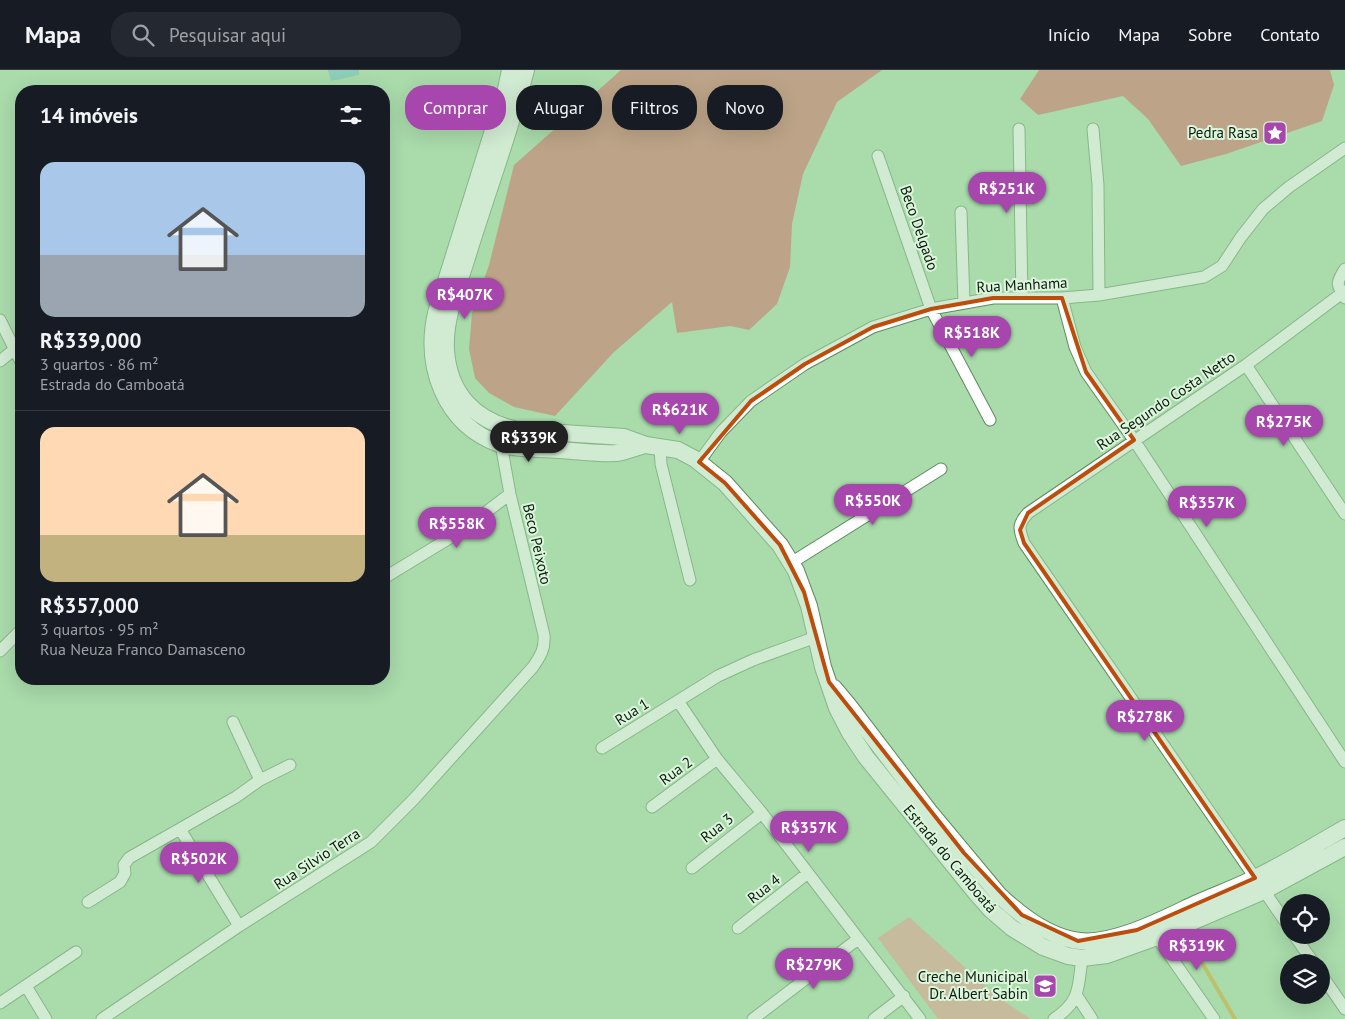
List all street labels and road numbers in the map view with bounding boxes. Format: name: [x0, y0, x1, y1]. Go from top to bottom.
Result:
street label: Beco Delgado: [896, 183, 943, 273]
street label: Rua Manhama: [976, 273, 1068, 296]
street label: Rua Segundo Costa Netto: [1093, 347, 1239, 454]
street label: Beco Peixoto: [519, 502, 556, 586]
street label: Rua 1: [611, 694, 652, 729]
street label: Rua 2: [655, 752, 696, 789]
street label: Estrada do Camboatá: [900, 801, 1001, 917]
street label: Rua 3: [696, 809, 737, 846]
street label: Rua Silvio Terra: [270, 824, 363, 894]
street label: Rua 4: [743, 870, 784, 907]

